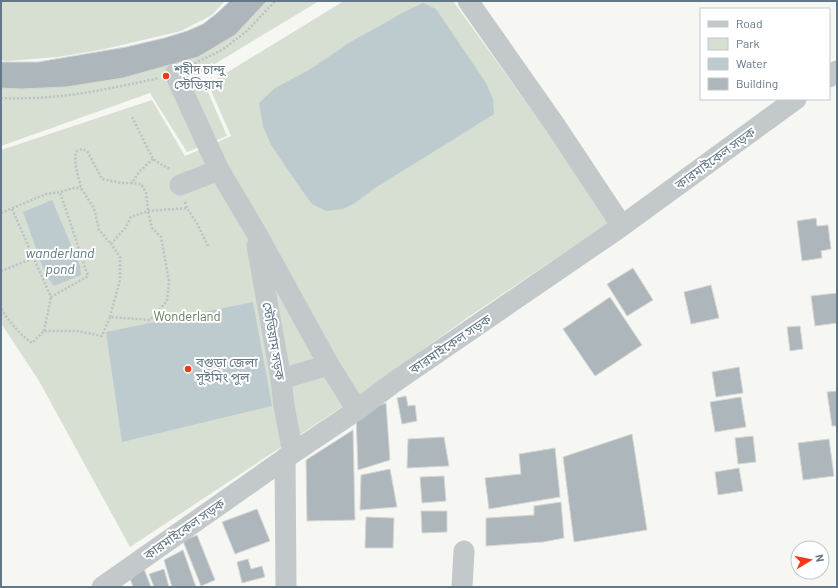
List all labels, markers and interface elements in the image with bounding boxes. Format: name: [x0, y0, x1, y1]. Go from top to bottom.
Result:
legend: [700, 8, 830, 100]
text: Road: [736, 16, 763, 30]
text: Park: [736, 36, 760, 50]
text: Water: [736, 56, 768, 70]
place label: শহীদ চান্দু স্টেডিয়াম: [173, 61, 227, 92]
marker: শহীদ চান্দু স্টেডিয়াম: [161, 71, 171, 81]
text: Building: [736, 76, 778, 90]
street label: কারমাইকেল সড়ক: [671, 123, 759, 193]
water label: wanderland pond: [26, 244, 95, 277]
street label: স্টেডিয়াম সড়ক: [259, 301, 289, 382]
park label: Wonderland: [153, 308, 221, 324]
street label: কারমাইকেল সড়ক: [405, 310, 494, 378]
place label: বগুড়া জেলা সুইমিং পুল: [195, 354, 258, 386]
marker: বগুড়া জেলা সুইমিং পুল: [183, 364, 193, 374]
street label: কারমাইকেল সড়ক: [140, 495, 228, 563]
north arrow: [790, 540, 830, 580]
text: N: [813, 553, 827, 563]

